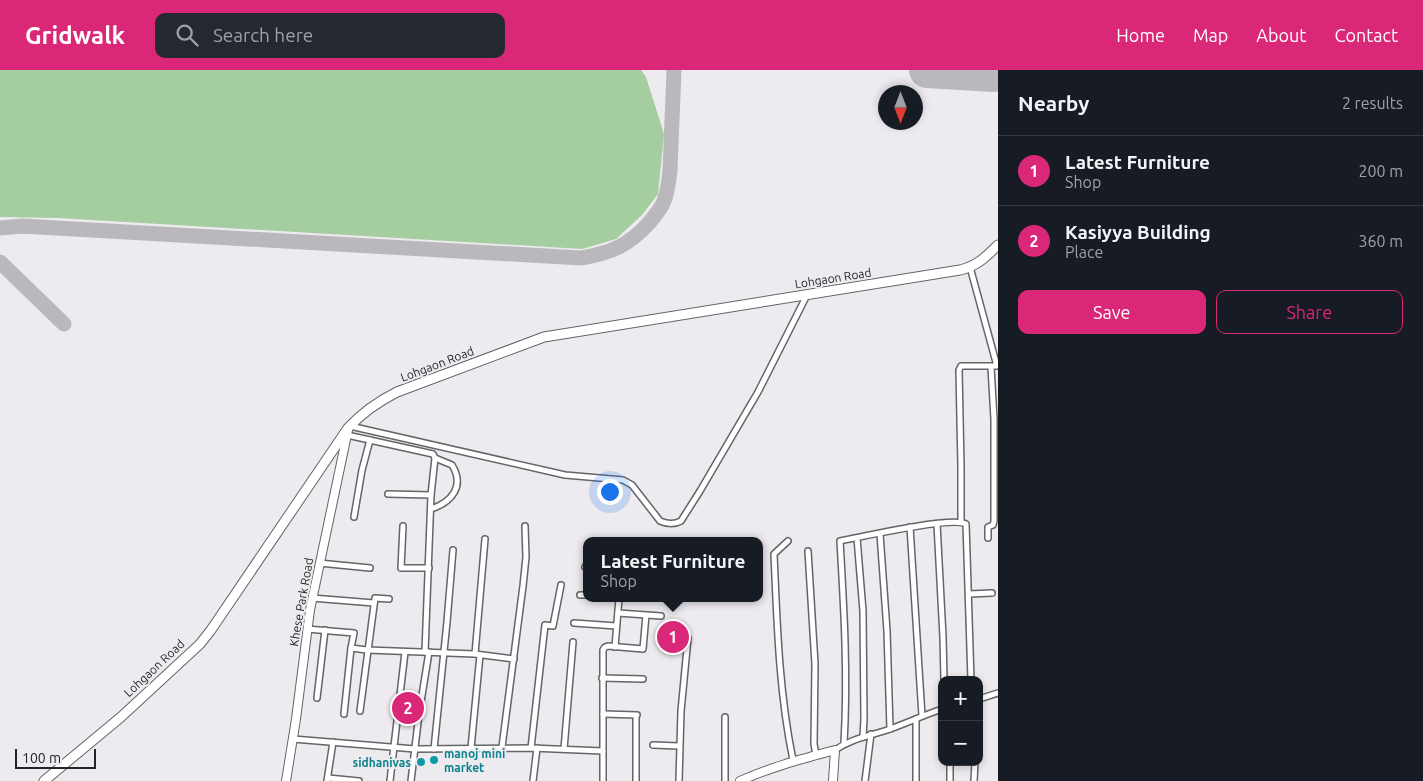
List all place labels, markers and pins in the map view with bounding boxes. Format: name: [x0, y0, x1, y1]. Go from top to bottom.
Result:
pin: 1: [657, 618, 689, 656]
pin: 2: [392, 689, 424, 727]
place label: manoj mini market: [444, 747, 505, 774]
marker: manoj mini market: [428, 754, 440, 766]
place label: sidhanivas: [353, 756, 411, 769]
marker: sidhanivas: [415, 756, 427, 768]

